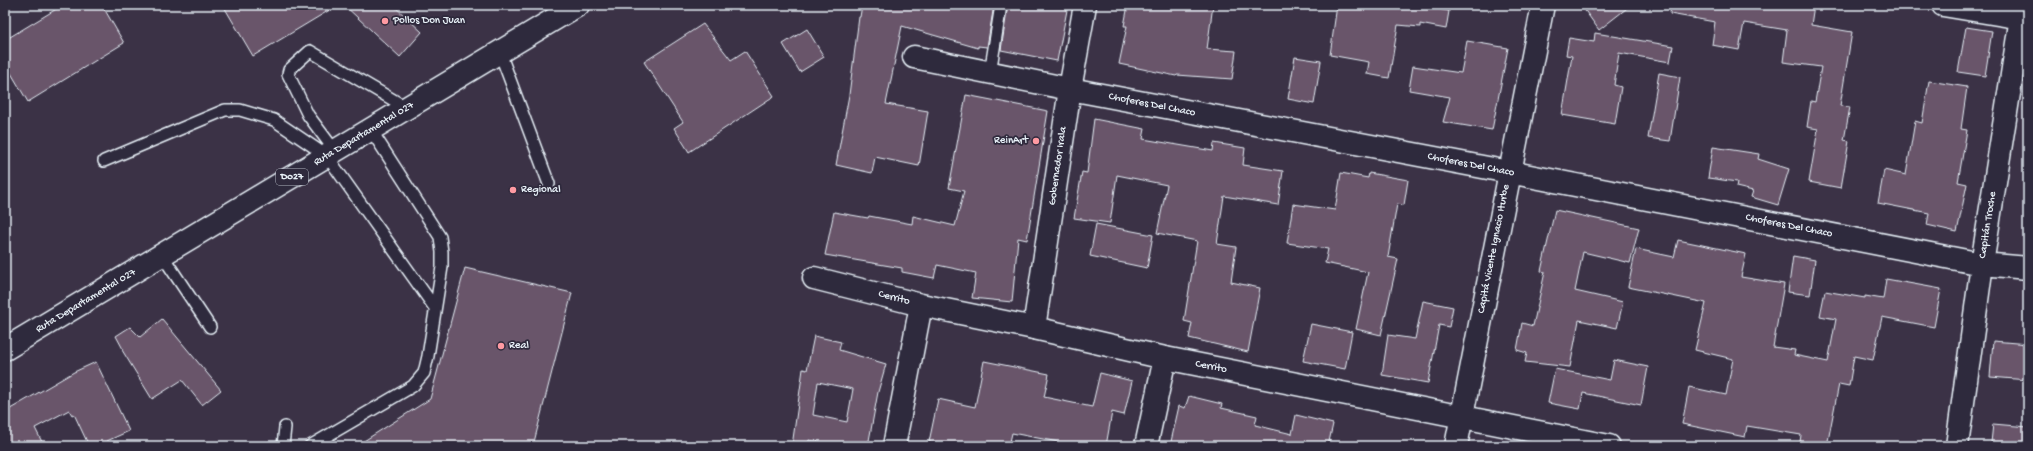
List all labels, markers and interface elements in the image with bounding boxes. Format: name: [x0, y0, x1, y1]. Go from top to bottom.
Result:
place label: Pollos Don Juan: [392, 15, 466, 27]
marker: Pollos Don Juan: [380, 16, 390, 26]
street label: Choferes Del Chaco: [1108, 90, 1197, 119]
street label: Ruta Departamental 027: [312, 99, 416, 169]
street label: Gobernador Irala: [1047, 125, 1070, 206]
place label: ReinArt: [994, 135, 1029, 147]
marker: ReinArt: [1031, 136, 1041, 146]
street label: Choferes Del Chaco: [1427, 150, 1516, 179]
road number: D027: [276, 169, 308, 185]
street label: Capitá Vicente Ignacio Iturbe: [1476, 183, 1512, 315]
place label: Regional: [521, 184, 561, 196]
marker: Regional: [508, 185, 518, 195]
street label: Capitán Troche: [1977, 190, 1999, 259]
street label: Choferes Del Chaco: [1745, 211, 1834, 240]
street label: Ruta Departamental 027: [34, 266, 138, 336]
street label: Cerrito: [877, 288, 911, 308]
place label: Real: [509, 340, 530, 352]
marker: Real: [496, 341, 506, 351]
street label: Cerrito: [1194, 358, 1228, 376]

